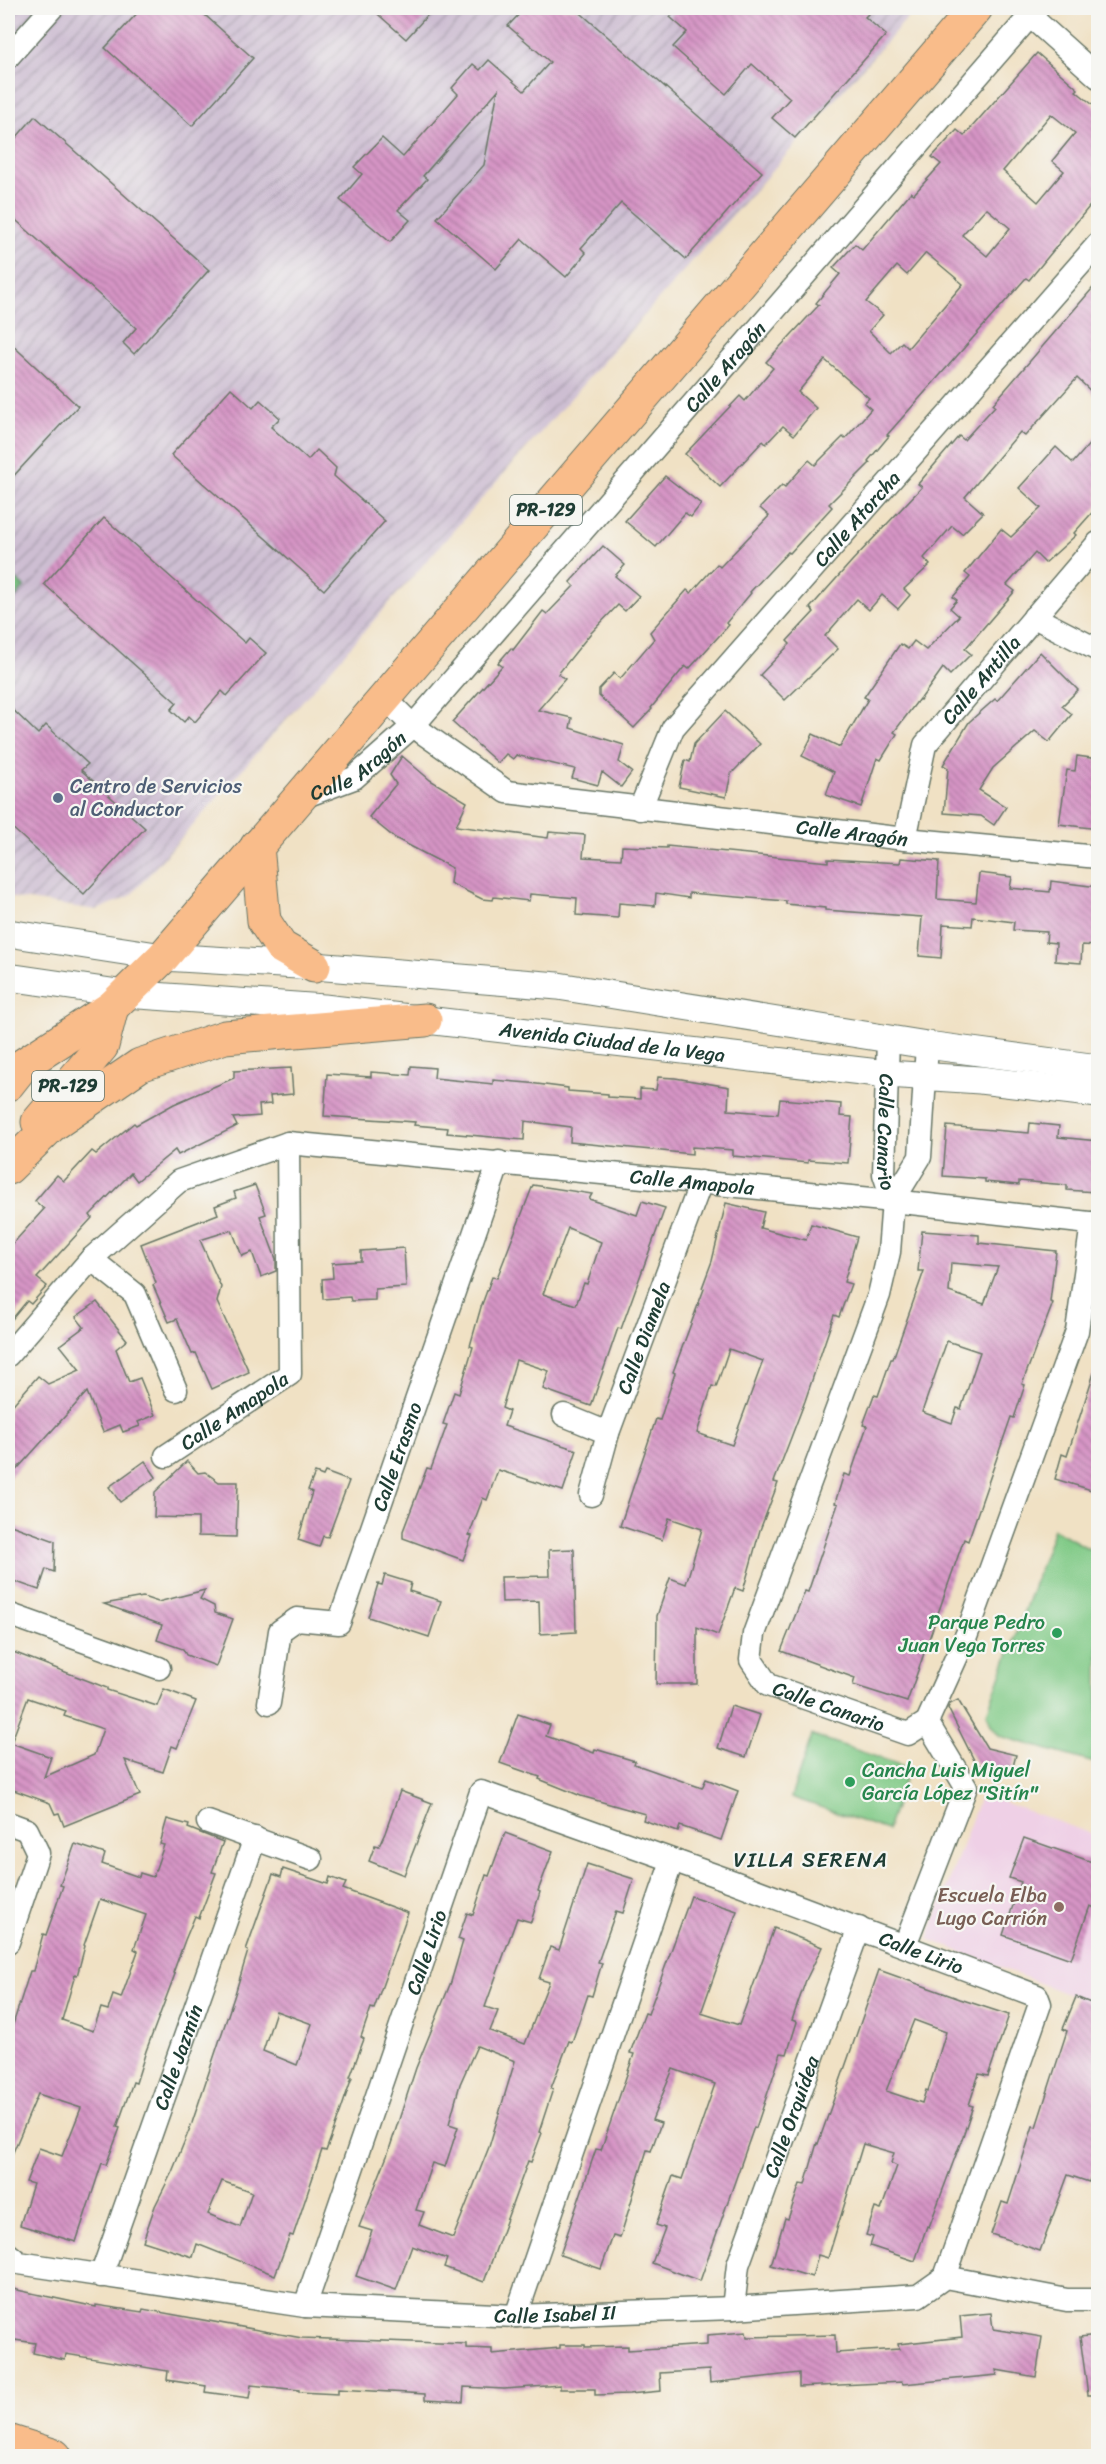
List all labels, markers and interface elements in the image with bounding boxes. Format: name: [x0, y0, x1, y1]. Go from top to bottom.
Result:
street label: Calle Aragón: [676, 313, 776, 421]
street label: Calle Atorcha: [805, 463, 910, 575]
road number: PR-129: [510, 495, 582, 525]
street label: Calle Antilla: [932, 627, 1030, 733]
street label: Calle Aragón: [305, 722, 415, 811]
place label: Centro de Servicios al Conductor: [70, 769, 243, 827]
marker: Centro de Servicios al Conductor: [51, 791, 65, 805]
street label: Calle Aragón: [794, 809, 910, 857]
street label: Avenida Ciudad de la Vega: [496, 1012, 727, 1073]
road number: PR-129: [32, 1071, 104, 1101]
street label: Calle Canario: [866, 1073, 905, 1195]
street label: Calle Amapola: [629, 1159, 757, 1206]
street label: Calle Diamela: [607, 1276, 681, 1399]
street label: Calle Amapola: [173, 1362, 297, 1460]
street label: Calle Erasmo: [362, 1397, 432, 1516]
place label: Parque Pedro Juan Vega Torres: [898, 1605, 1046, 1663]
marker: Parque Pedro Juan Vega Torres: [1050, 1626, 1064, 1640]
street label: Calle Canario: [768, 1671, 890, 1743]
place label: Cancha Luis Miguel García López "Sitín": [862, 1753, 1039, 1811]
marker: Cancha Luis Miguel García López "Sitín": [843, 1775, 857, 1789]
district label: VILLA SERENA: [733, 1841, 889, 1879]
place label: Escuela Elba Lugo Carrión: [936, 1878, 1047, 1936]
marker: Escuela Elba Lugo Carrión: [1052, 1900, 1066, 1914]
street label: Calle Lirio: [396, 1905, 457, 2000]
street label: Calle Lirio: [874, 1921, 969, 1985]
street label: Calle Jazmín: [144, 1999, 213, 2115]
street label: Calle Orquídea: [754, 2050, 830, 2183]
street label: Calle Isabel II: [494, 2295, 617, 2334]

